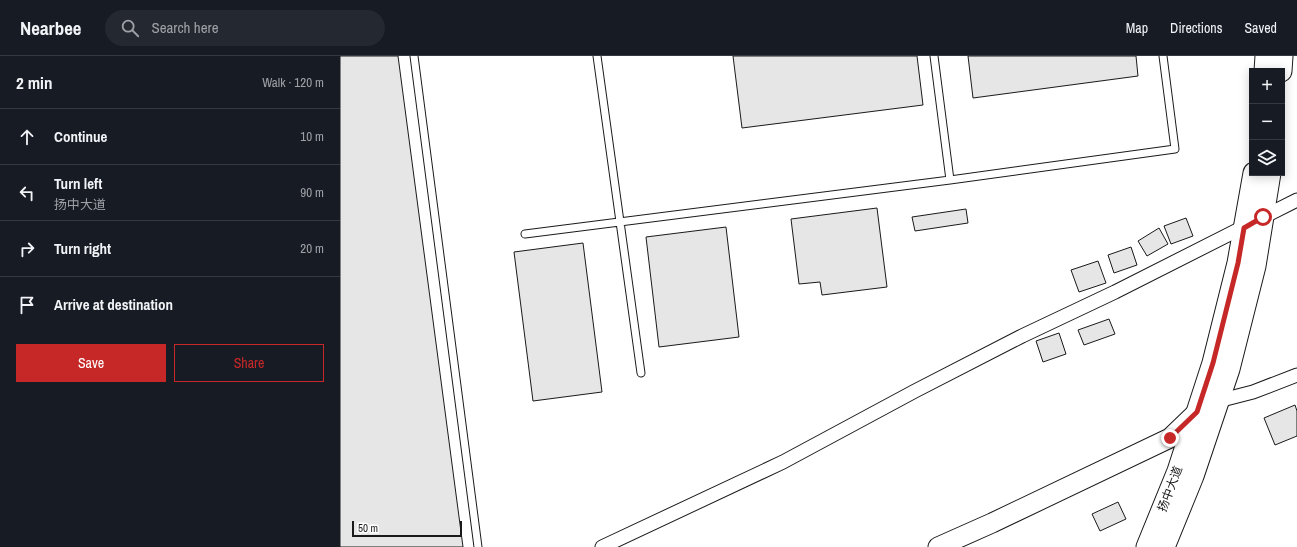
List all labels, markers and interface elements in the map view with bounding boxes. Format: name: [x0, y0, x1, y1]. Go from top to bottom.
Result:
search box: [105, 10, 385, 46]
text: Nearbee: [20, 15, 81, 41]
icon: search: [119, 17, 141, 39]
text: Search here: [151, 17, 219, 38]
text: Map: [1126, 19, 1148, 37]
text: Directions: [1170, 19, 1222, 37]
text: Saved: [1244, 19, 1277, 37]
map controls: [1249, 68, 1285, 176]
button: +: [1249, 68, 1285, 104]
text: 2 min: [16, 71, 52, 94]
text: Walk · 120 m: [262, 74, 324, 91]
button: −: [1249, 104, 1285, 140]
icon: ahead: [16, 126, 38, 148]
text: Continue: [54, 126, 107, 147]
text: 10 m: [300, 128, 324, 145]
button: layers: [1249, 140, 1285, 176]
text: Turn left: [54, 173, 102, 194]
icon: left: [16, 182, 38, 204]
text: 90 m: [300, 184, 324, 201]
text: 扬中大道: [54, 196, 106, 213]
route start: [1254, 208, 1272, 226]
icon: right: [16, 238, 38, 260]
text: Turn right: [54, 238, 111, 259]
text: 20 m: [300, 240, 324, 257]
icon: arrive: [16, 294, 38, 316]
text: Arrive at destination: [54, 294, 173, 315]
button: Save: [16, 344, 166, 382]
button: Share: [174, 344, 324, 382]
route end: [1161, 429, 1179, 447]
street label: 扬中大道: [1154, 464, 1186, 514]
scale bar: [352, 519, 462, 538]
text: 50 m: [358, 521, 378, 535]

